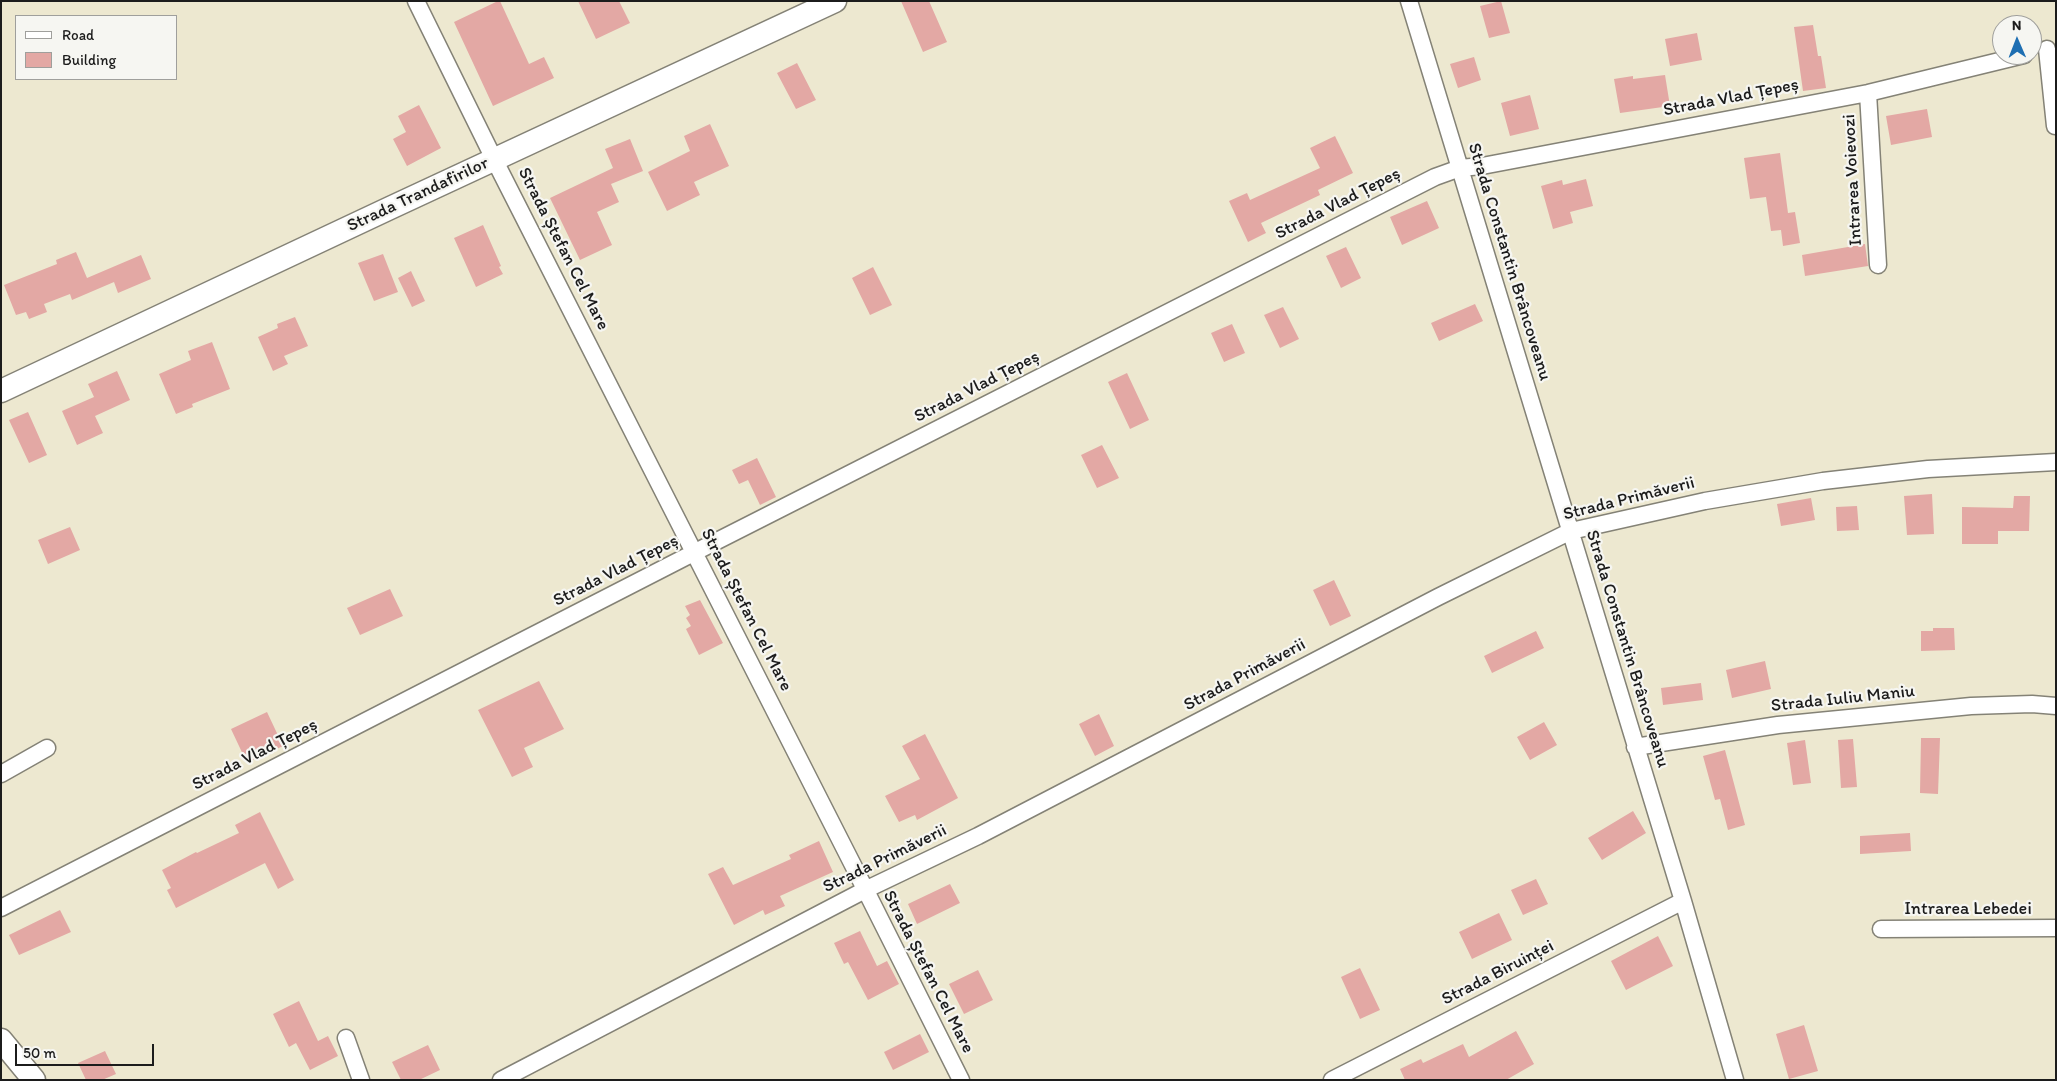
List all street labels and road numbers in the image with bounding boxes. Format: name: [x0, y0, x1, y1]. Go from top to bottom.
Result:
street label: Strada Vlad Țepeș: [1661, 74, 1801, 122]
street label: Intrarea Voievozi: [1839, 114, 1867, 246]
street label: Strada Constantin Brâncoveanu: [1463, 141, 1555, 383]
street label: Strada Trandafirilor: [344, 153, 492, 237]
street label: Strada Vlad Țepeș: [1272, 163, 1404, 245]
street label: Strada Ștefan Cel Mare: [513, 164, 613, 334]
street label: Strada Vlad Țepeș: [911, 346, 1043, 428]
street label: Strada Primăverii: [1561, 472, 1697, 526]
street label: Strada Ștefan Cel Mare: [696, 525, 796, 695]
street label: Strada Constantin Brâncoveanu: [1581, 528, 1673, 770]
street label: Strada Vlad Țepeș: [550, 530, 682, 612]
street label: Strada Primăverii: [1180, 634, 1310, 716]
street label: Strada Iuliu Maniu: [1770, 681, 1916, 717]
street label: Strada Vlad Țepeș: [189, 714, 321, 796]
street label: Strada Primăverii: [820, 820, 950, 898]
street label: Strada Ștefan Cel Mare: [878, 887, 978, 1057]
street label: Intrarea Lebedei: [1904, 898, 2032, 920]
street label: Strada Biruinței: [1438, 935, 1558, 1011]

